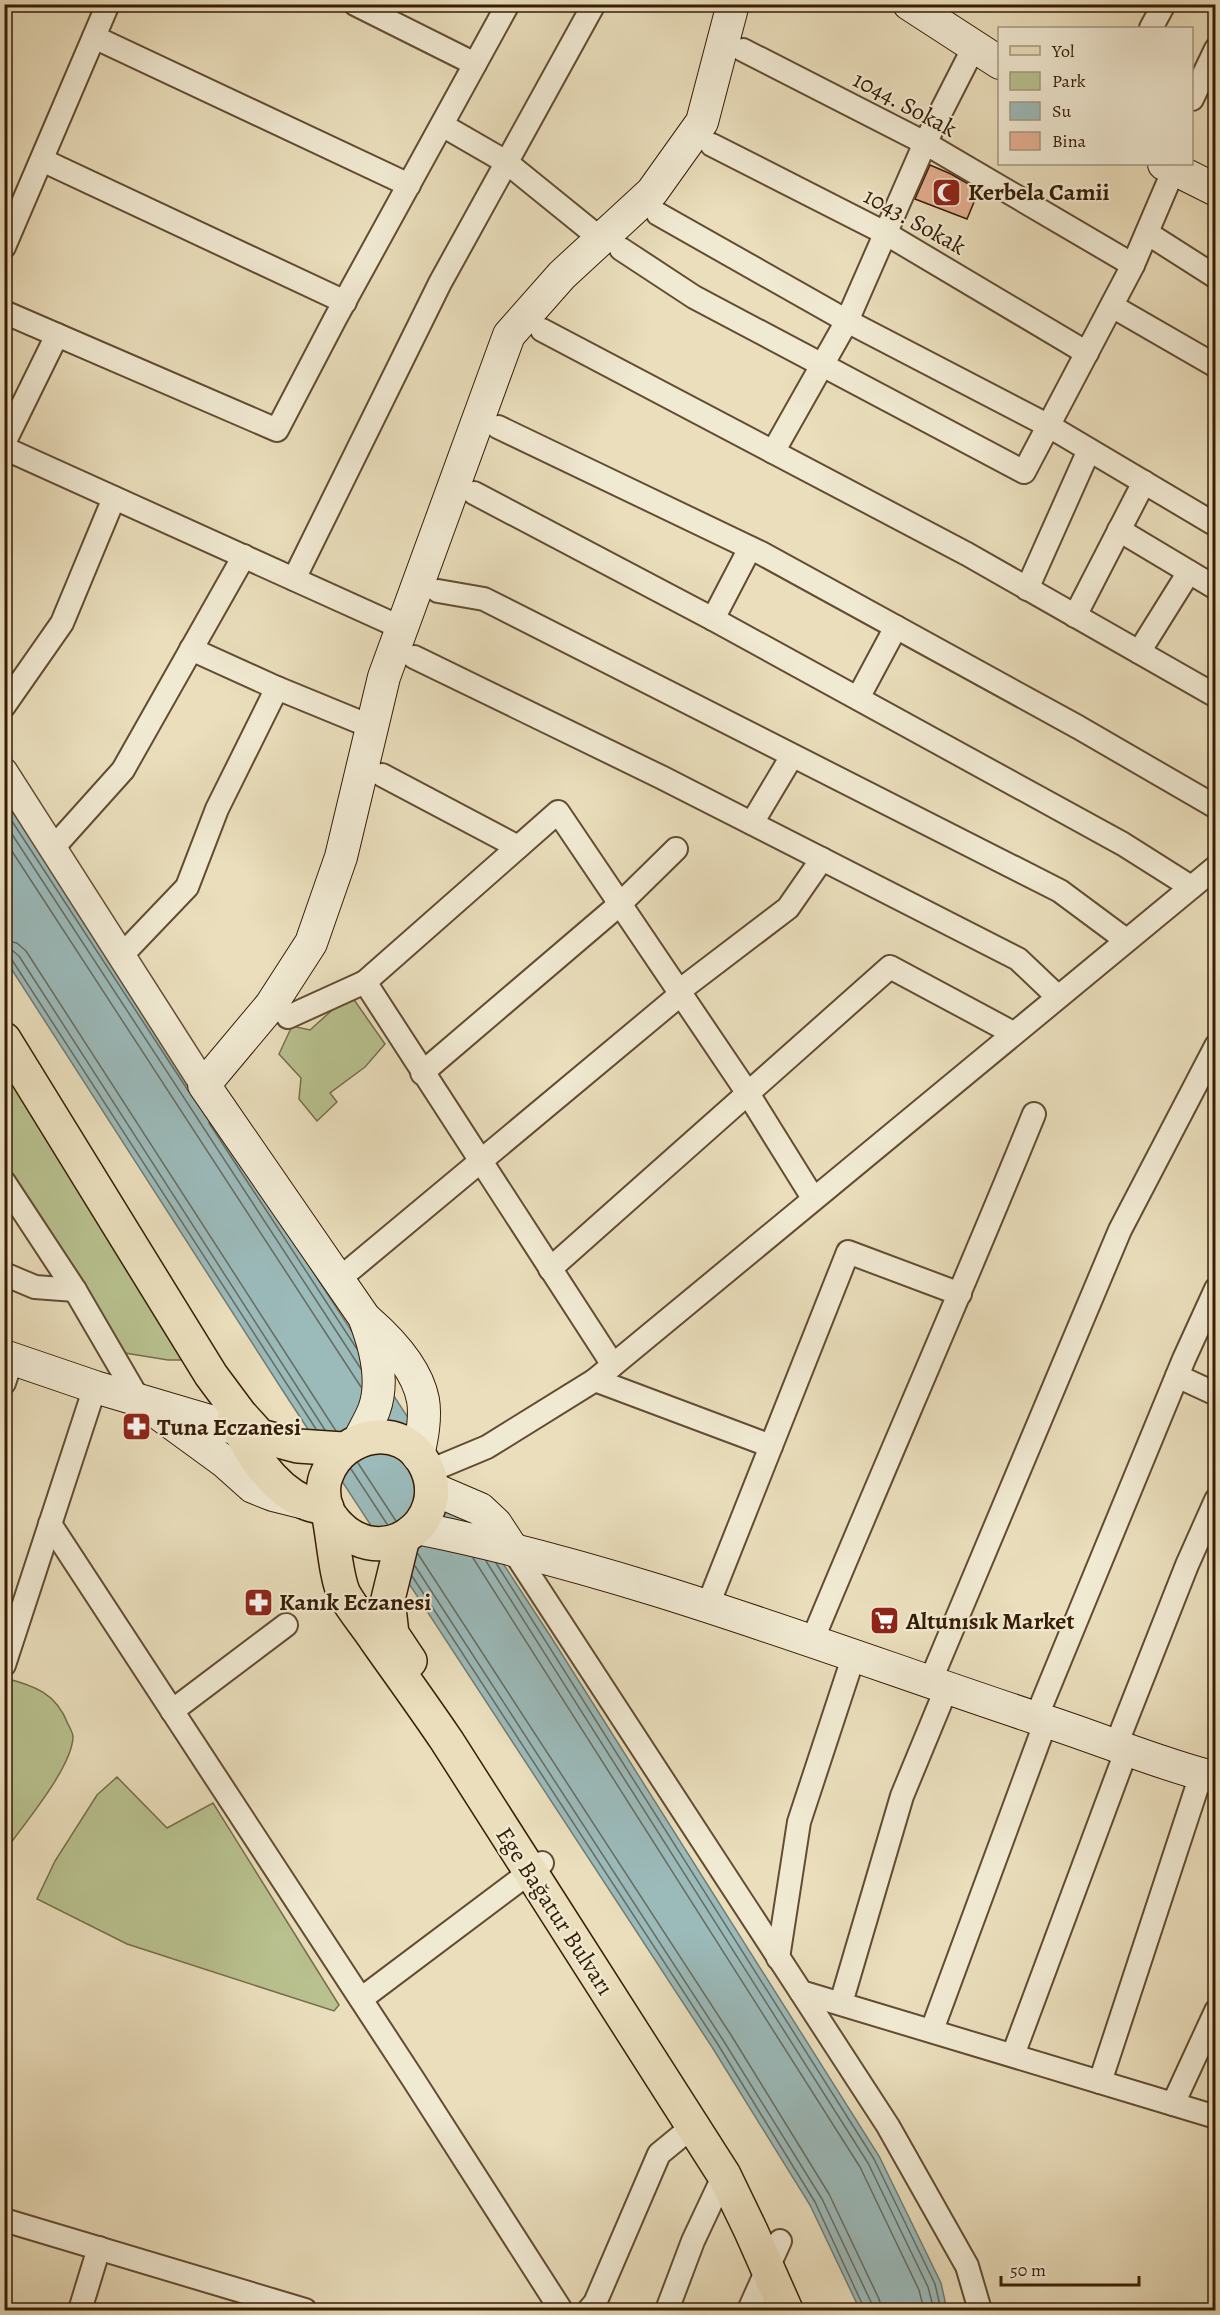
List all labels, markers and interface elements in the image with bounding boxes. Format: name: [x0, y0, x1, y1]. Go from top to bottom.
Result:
legend: [998, 27, 1193, 165]
text: Yol: [1051, 39, 1075, 63]
street label: 1044. Sokak: [848, 63, 962, 145]
text: Park: [1052, 69, 1086, 93]
text: Su: [1052, 99, 1072, 123]
text: Bina: [1052, 129, 1087, 153]
mosque icon: Kerbela Camii: [931, 176, 963, 208]
place label: Kerbela Camii: [968, 176, 1110, 208]
street label: 1043. Sokak: [858, 180, 972, 262]
pharmacy icon: Tuna Eczanesi: [120, 1411, 152, 1443]
place label: Tuna Eczanesi: [157, 1411, 301, 1443]
pharmacy icon: Kanık Eczanesi: [242, 1586, 274, 1618]
place label: Kanık Eczanesi: [279, 1586, 431, 1618]
supermarket icon: Altunısık Market: [869, 1605, 901, 1637]
place label: Altunısık Market: [905, 1605, 1074, 1637]
street label: Ege Bağatur Bulvarı: [489, 1821, 621, 2001]
scale bar: [1001, 2249, 1139, 2287]
text: 50 m: [1010, 2258, 1046, 2282]

